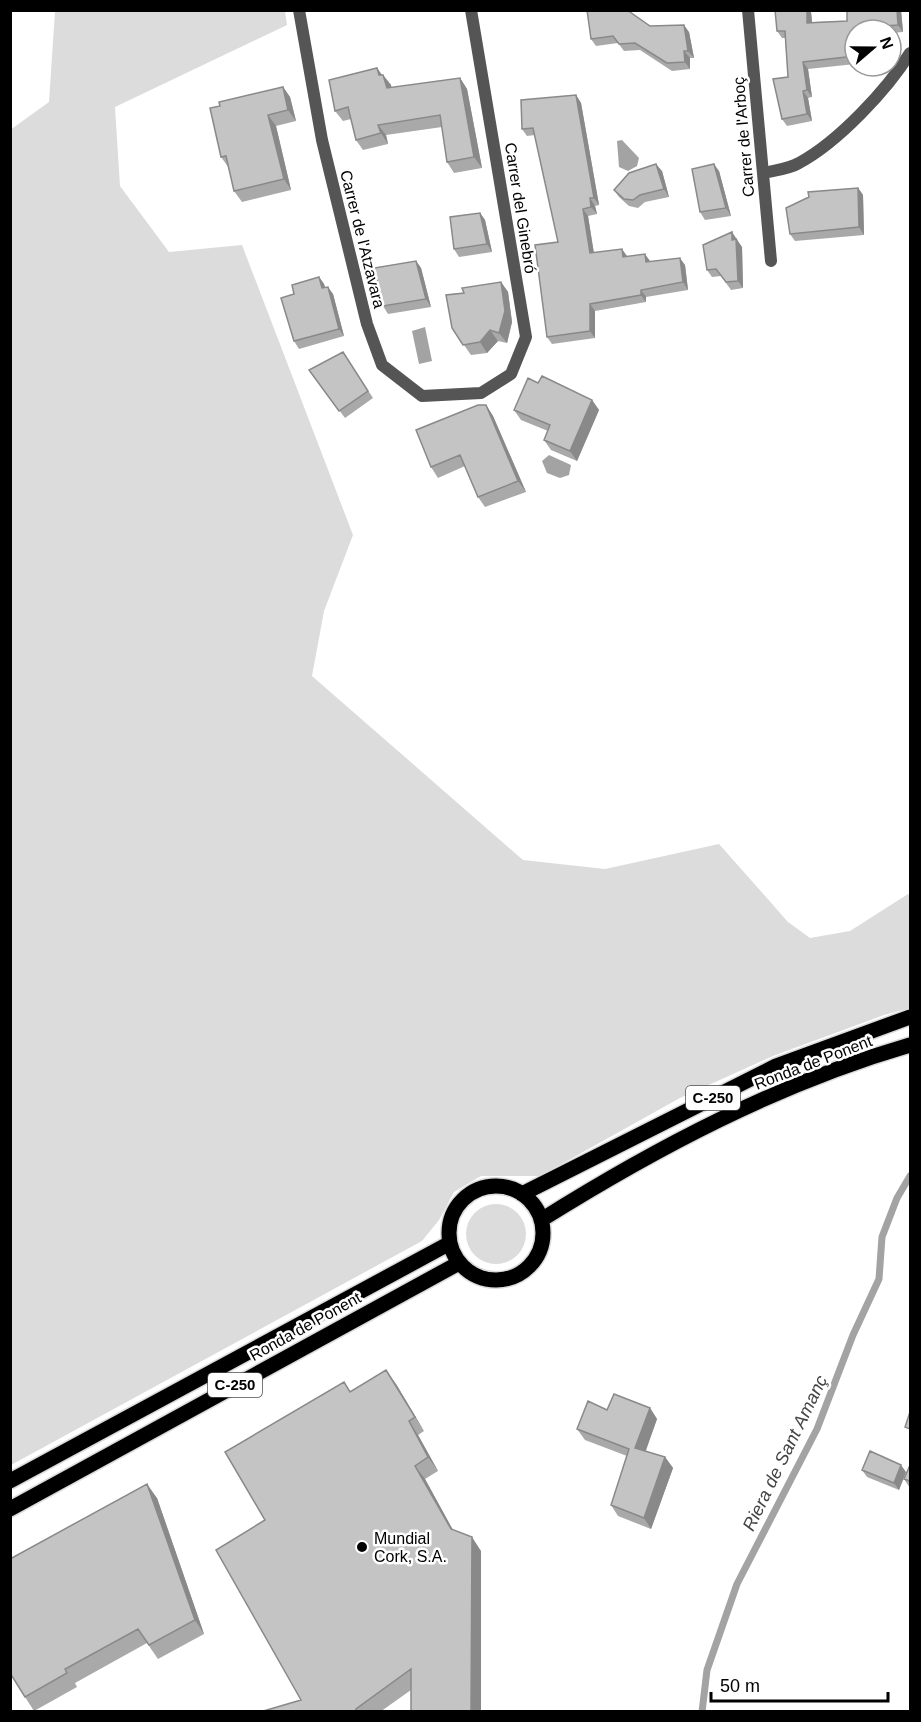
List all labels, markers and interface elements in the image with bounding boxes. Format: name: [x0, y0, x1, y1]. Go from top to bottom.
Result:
north arrow: [843, 18, 903, 78]
text: N: [877, 35, 897, 51]
street label: Carrer de l'Arboç: [730, 76, 757, 198]
street label: Carrer del Ginebró: [502, 141, 539, 275]
street label: Carrer de l'Atzavara: [337, 168, 388, 310]
street label: Ronda de Ponent: [752, 1032, 875, 1093]
road number: C-250: [686, 1086, 740, 1110]
street label: Ronda de Ponent: [247, 1289, 364, 1364]
water label: Riera de Sant Amanç: [739, 1372, 831, 1534]
road number: C-250: [208, 1373, 262, 1397]
place label: Mundial Cork, S.A.: [374, 1530, 447, 1565]
marker: Mundial Cork, S.A.: [355, 1540, 369, 1554]
scale bar: [711, 1665, 888, 1703]
text: 50 m: [720, 1676, 760, 1696]

